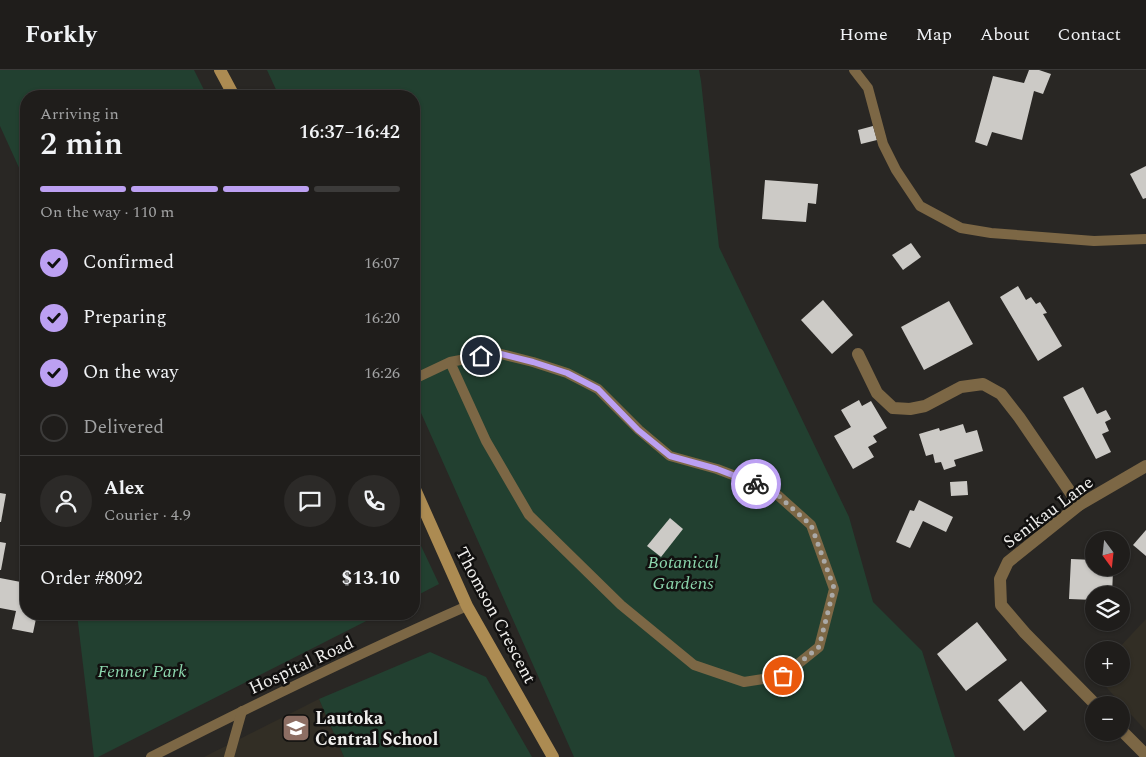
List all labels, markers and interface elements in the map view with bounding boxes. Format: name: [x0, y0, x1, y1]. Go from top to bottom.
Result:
text: Forkly: [25, 17, 97, 53]
text: Home: [839, 21, 888, 48]
text: Map: [916, 21, 952, 48]
text: About: [980, 21, 1030, 48]
text: Contact: [1058, 21, 1121, 48]
text: Arriving in: [40, 102, 119, 126]
text: 16:37–16:42: [299, 118, 400, 147]
text: 2 min: [40, 120, 123, 169]
text: On the way · 110 m: [40, 200, 174, 224]
text: Confirmed: [83, 248, 174, 277]
icon: check: [40, 249, 68, 277]
text: 16:07: [364, 251, 400, 275]
text: Preparing: [83, 303, 167, 332]
icon: check: [40, 304, 68, 332]
text: 16:20: [364, 306, 400, 330]
pin: [460, 335, 502, 377]
icon: home: [467, 342, 495, 370]
text: On the way: [83, 358, 179, 387]
icon: check: [40, 359, 68, 387]
text: 16:26: [364, 361, 400, 385]
text: Delivered: [83, 413, 164, 442]
courier: [731, 459, 781, 509]
street label: Senikau Lane: [997, 469, 1099, 555]
icon: bike: [742, 470, 770, 498]
text: Alex: [104, 474, 145, 503]
button: person: [40, 475, 92, 527]
button: chat: [284, 475, 336, 527]
button: phone: [348, 475, 400, 527]
text: Courier · 4.9: [104, 503, 191, 527]
north arrow: [1085, 531, 1130, 576]
map controls: [1085, 531, 1130, 741]
street label: Thomson Crescent: [448, 542, 543, 688]
park label: Botanical Gardens: [647, 549, 719, 597]
text: Order #8092: [40, 564, 143, 593]
text: $13.10: [342, 564, 400, 593]
button: layers: [1085, 586, 1130, 631]
street label: Hospital Road: [244, 629, 358, 702]
button: +: [1085, 641, 1130, 686]
pin: [762, 655, 804, 697]
park label: Fenner Park: [97, 658, 187, 685]
icon: bag: [769, 662, 797, 690]
button: −: [1085, 696, 1130, 741]
place label: Lautoka Central School: [315, 705, 438, 753]
school or university icon: Lautoka Central School: [281, 713, 311, 743]

